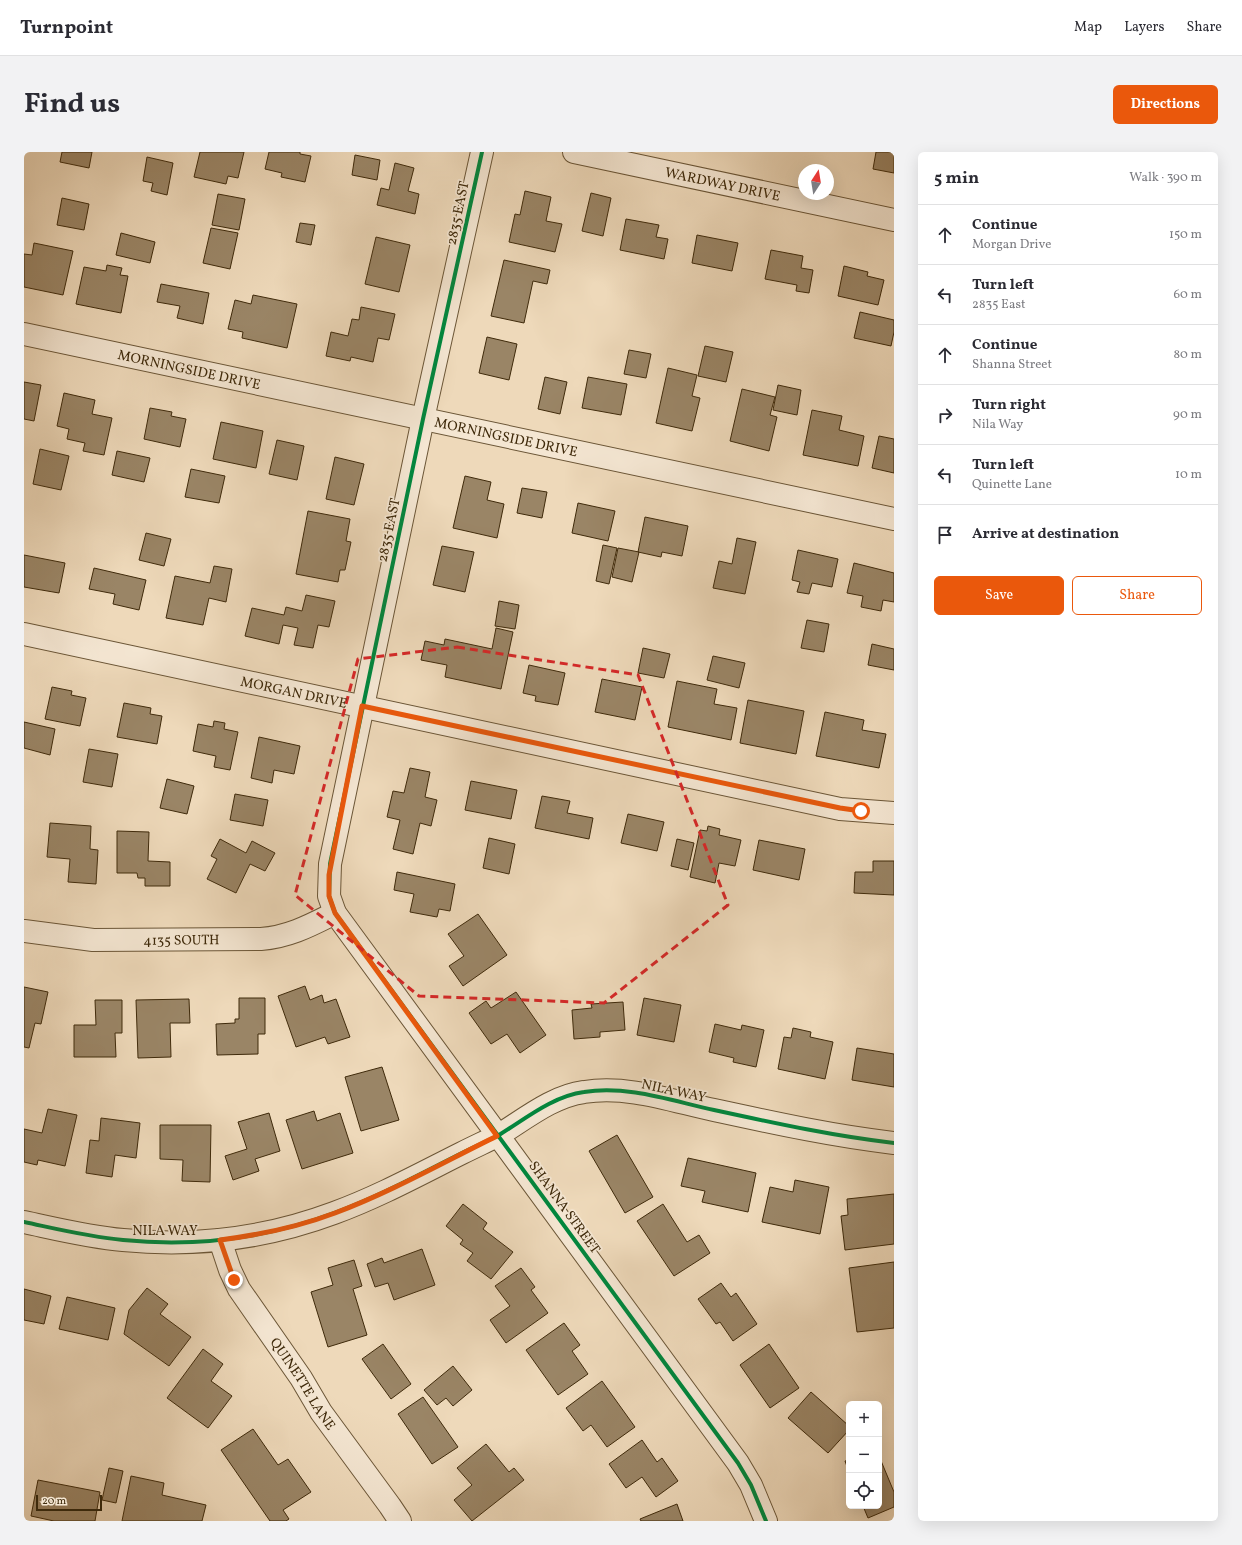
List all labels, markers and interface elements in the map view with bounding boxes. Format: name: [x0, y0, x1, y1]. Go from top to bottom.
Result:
text: Turnpoint: [20, 15, 113, 41]
text: Map: [1074, 18, 1102, 37]
text: Layers: [1124, 18, 1164, 37]
text: Share: [1186, 18, 1222, 37]
text: Find us: [24, 85, 120, 124]
button: Directions: [1113, 85, 1218, 124]
street label: WARDWAY DRIVE: [663, 164, 782, 207]
north arrow: [798, 164, 834, 200]
text: 5 min: [934, 167, 979, 190]
text: Walk · 390 m: [1129, 169, 1202, 187]
street label: 2835 EAST: [442, 180, 475, 247]
text: Continue: [972, 215, 1037, 236]
icon: ahead: [934, 224, 956, 246]
text: 150 m: [1169, 226, 1202, 244]
text: Morgan Drive: [972, 236, 1051, 254]
text: Turn left: [972, 275, 1034, 296]
icon: left: [934, 284, 956, 306]
text: 60 m: [1174, 286, 1202, 304]
text: 2835 East: [972, 296, 1026, 314]
text: Continue: [972, 335, 1037, 356]
icon: ahead: [934, 344, 956, 366]
street label: MORNINGSIDE DRIVE: [116, 346, 262, 395]
text: 80 m: [1173, 346, 1202, 364]
text: Shanna Street: [972, 356, 1052, 374]
text: Turn right: [972, 395, 1046, 416]
icon: right: [934, 404, 956, 426]
text: 90 m: [1173, 406, 1202, 424]
street label: MORNINGSIDE DRIVE: [433, 414, 579, 462]
text: Nila Way: [972, 416, 1023, 434]
text: Turn left: [972, 455, 1034, 476]
icon: left: [934, 464, 956, 486]
text: 10 m: [1175, 466, 1202, 484]
text: Quinette Lane: [972, 476, 1052, 494]
street label: 2835 EAST: [373, 497, 406, 564]
icon: arrive: [934, 524, 956, 546]
text: Arrive at destination: [972, 524, 1119, 545]
button: Save: [934, 576, 1064, 615]
button: Share: [1072, 576, 1202, 615]
street label: MORGAN DRIVE: [238, 673, 349, 714]
route start: [852, 802, 870, 820]
street label: 4135 SOUTH: [143, 931, 220, 951]
street label: NILA WAY: [640, 1075, 708, 1108]
street label: SHANNA STREET: [524, 1158, 604, 1258]
street label: NILA WAY: [132, 1222, 198, 1241]
route end: [225, 1271, 243, 1289]
street label: QUINETTE LANE: [265, 1334, 339, 1435]
map controls: [846, 1401, 882, 1509]
button: +: [846, 1401, 882, 1437]
button: −: [846, 1437, 882, 1473]
button: locate: [846, 1473, 882, 1509]
scale bar: [36, 1493, 102, 1512]
text: 20 m: [42, 1494, 66, 1509]

